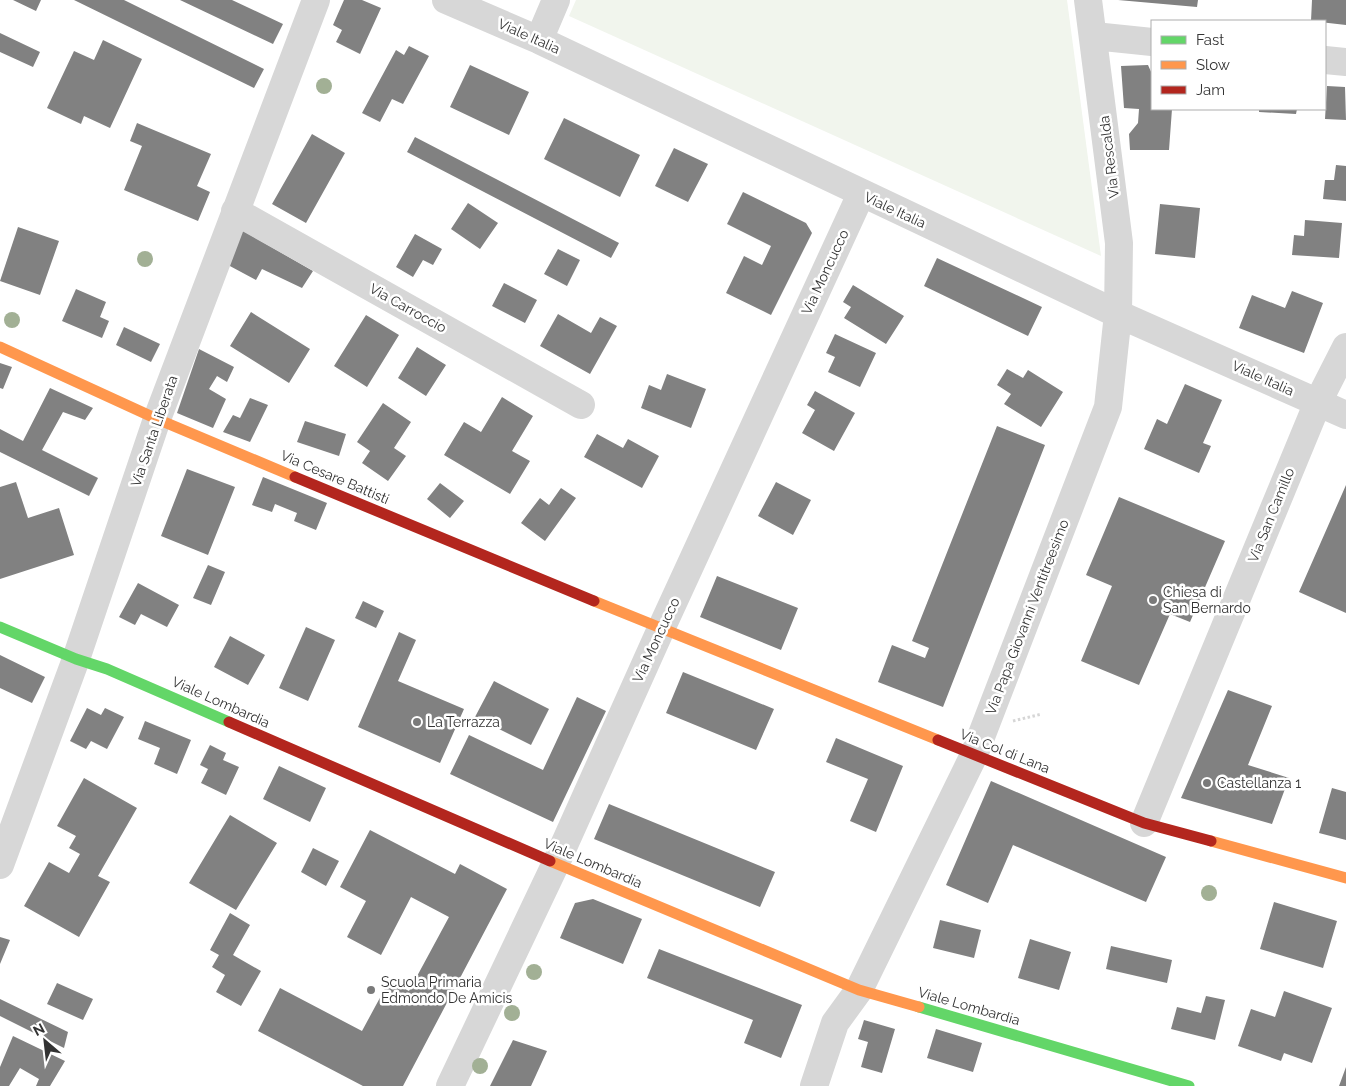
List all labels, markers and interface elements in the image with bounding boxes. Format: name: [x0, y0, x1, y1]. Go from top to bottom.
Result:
street label: Viale Italia: [496, 15, 562, 57]
legend: [1151, 20, 1326, 110]
text: Fast: [1196, 31, 1224, 49]
text: Slow: [1196, 56, 1230, 74]
text: Jam: [1196, 81, 1225, 99]
street label: Via Rescalda: [1096, 115, 1122, 199]
street label: Viale Italia: [862, 189, 928, 231]
street label: Via Moncucco: [798, 227, 852, 317]
street label: Via Carroccio: [367, 280, 449, 336]
street label: Viale Italia: [1230, 357, 1296, 399]
street label: Via Santa Liberata: [127, 373, 181, 489]
street label: Via Cesare Battisti: [278, 447, 392, 507]
street label: Via San Camillo: [1245, 465, 1297, 565]
street label: Via Papa Giovanni Ventitreesimo: [982, 517, 1072, 717]
place label: Chiesa di San Bernardo: [1163, 584, 1251, 616]
marker: Chiesa di San Bernardo: [1147, 594, 1159, 606]
street label: Via Moncucco: [629, 595, 683, 685]
street label: Viale Lombardia: [170, 673, 272, 731]
place label: La Terrazza: [427, 714, 500, 730]
marker: La Terrazza: [411, 716, 423, 728]
street label: Via Col di Lana: [958, 726, 1052, 776]
place label: Castellanza 1: [1217, 775, 1301, 791]
marker: Castellanza 1: [1201, 777, 1213, 789]
street label: Viale Lombardia: [541, 835, 645, 891]
place label: Scuola Primaria Edmondo De Amicis: [381, 974, 512, 1006]
marker: Scuola Primaria Edmondo De Amicis: [365, 984, 377, 996]
street label: Viale Lombardia: [916, 984, 1022, 1028]
north arrow: [20, 1016, 70, 1066]
text: N: [30, 1020, 47, 1039]

